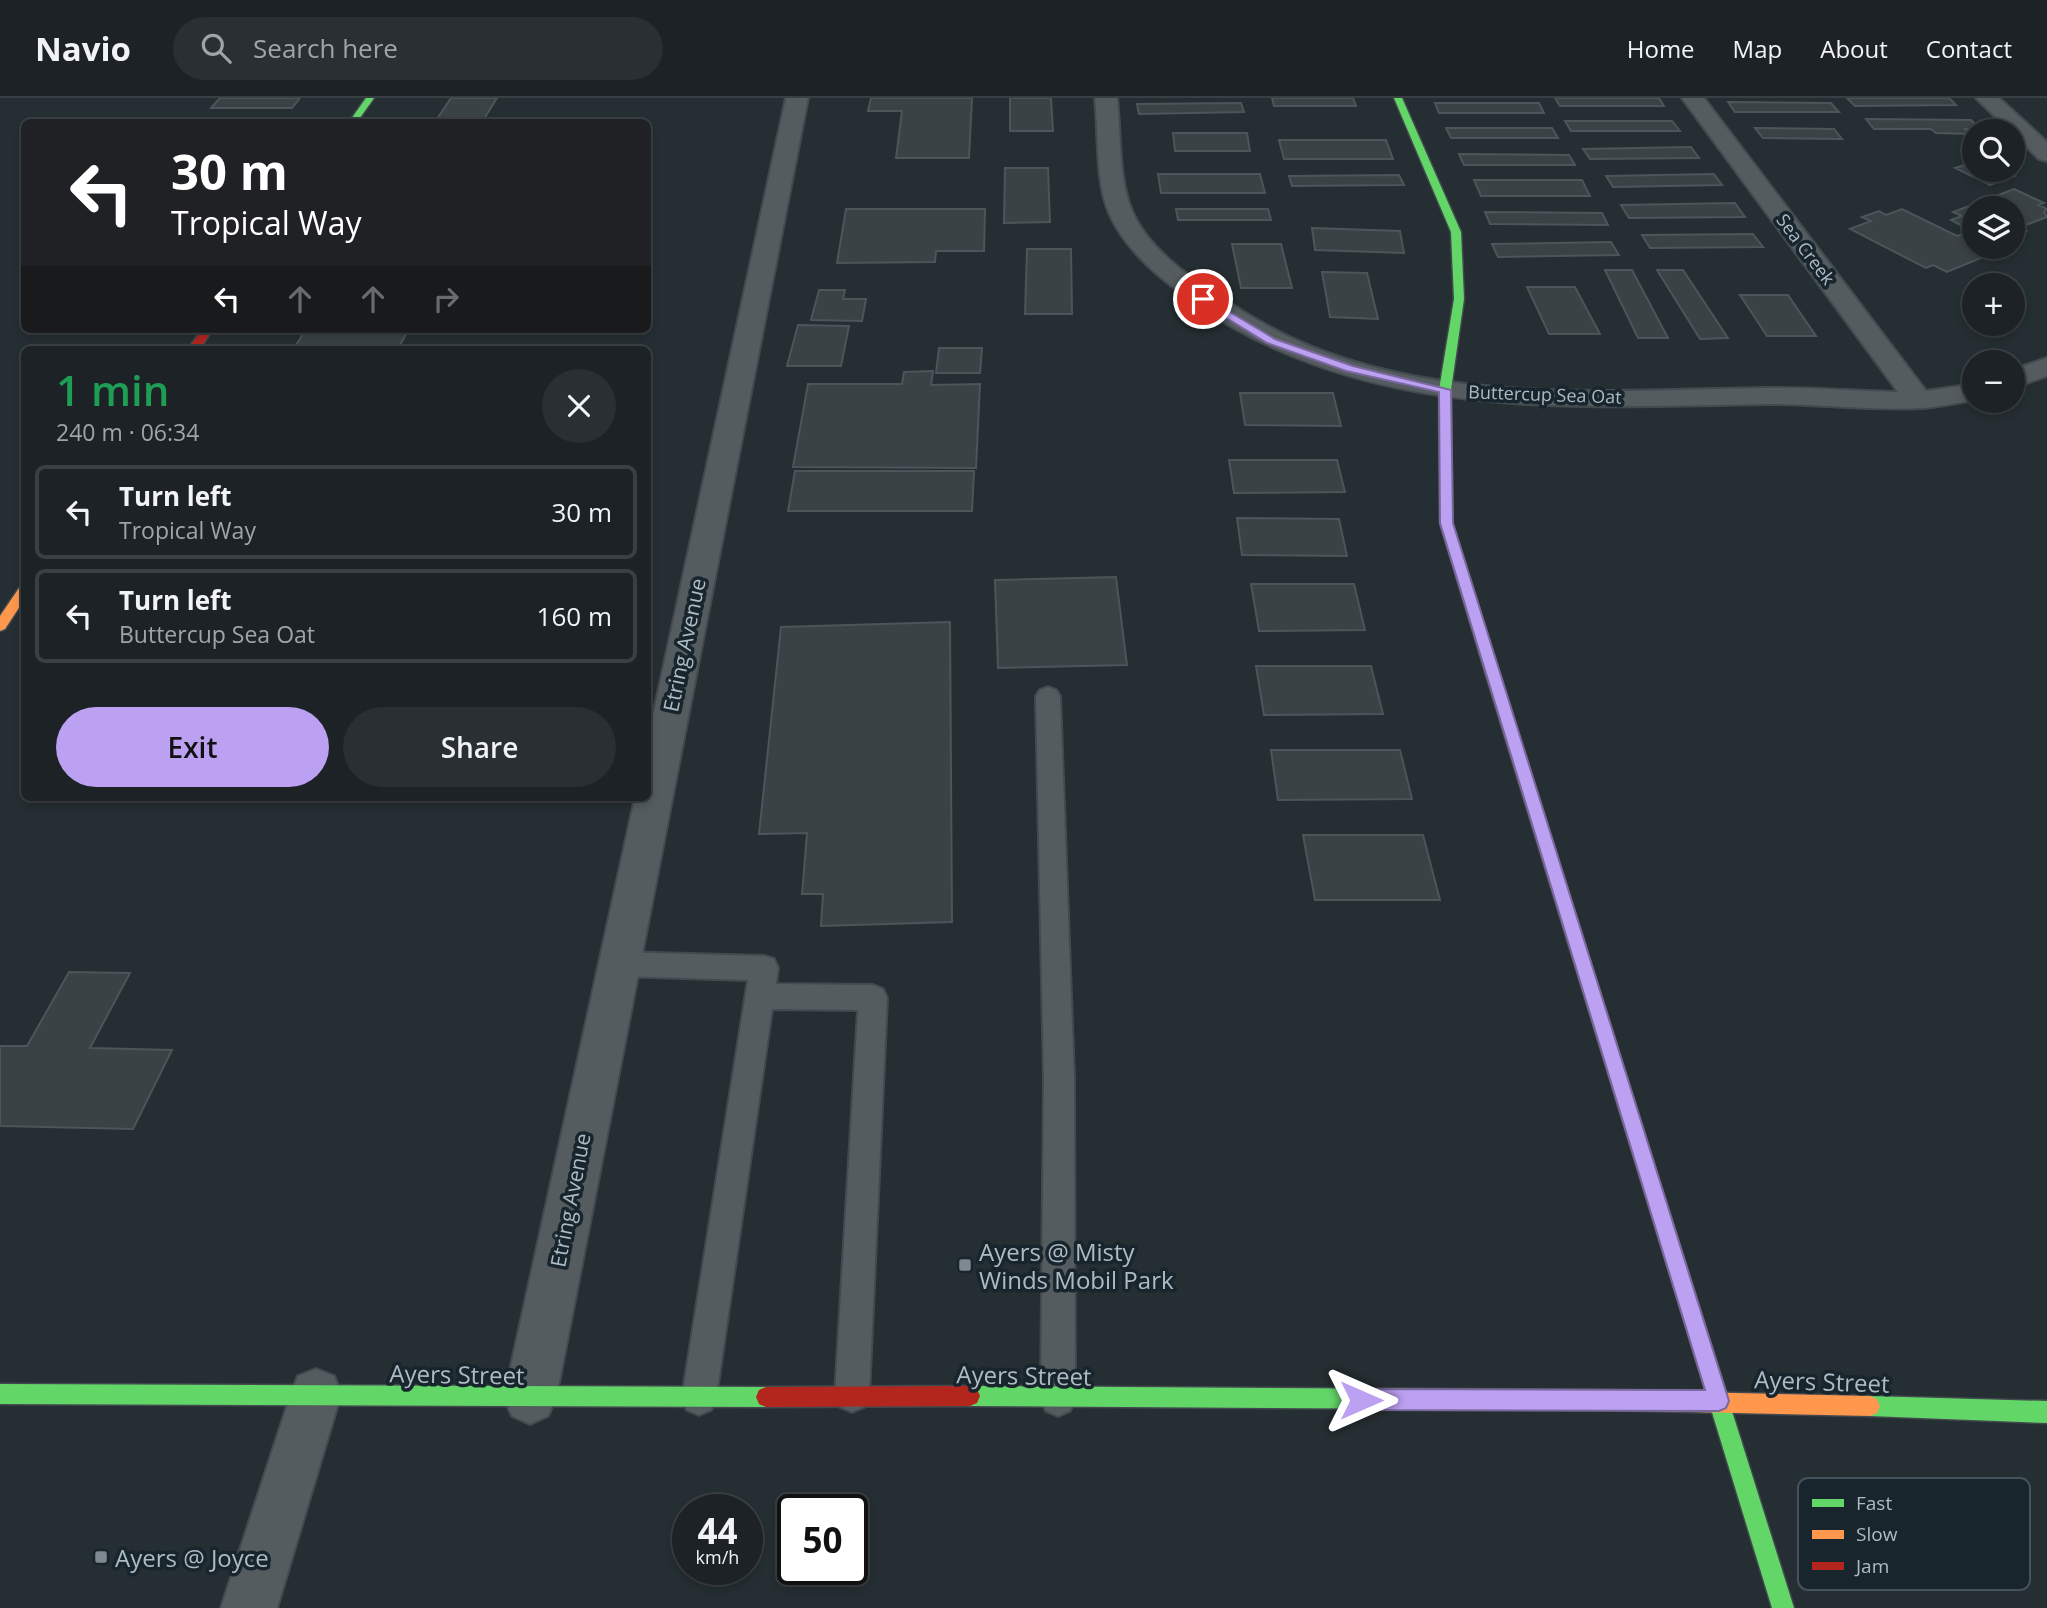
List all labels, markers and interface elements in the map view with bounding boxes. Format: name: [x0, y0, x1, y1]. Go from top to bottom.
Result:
search box: [173, 17, 663, 80]
text: Navio: [35, 26, 131, 71]
icon: search: [197, 29, 235, 67]
text: Search here: [253, 30, 398, 66]
text: Home: [1627, 32, 1695, 65]
text: Map: [1733, 32, 1782, 65]
text: About: [1820, 32, 1888, 65]
text: Contact: [1926, 32, 2012, 65]
map controls: [1962, 119, 2025, 413]
button: search: [1962, 119, 2025, 182]
text: 30 m: [171, 138, 288, 204]
icon: left: [56, 147, 147, 238]
button: layers: [1962, 196, 2025, 259]
text: Tropical Way: [171, 201, 361, 244]
street label: Sea Creek: [1771, 209, 1841, 290]
pin: [1173, 269, 1233, 329]
button: +: [1962, 273, 2025, 336]
icon: left: [208, 280, 246, 318]
icon: ahead: [281, 280, 319, 318]
icon: ahead: [354, 280, 392, 318]
icon: right: [427, 280, 465, 318]
icon: arrive: [1184, 280, 1222, 318]
button: −: [1962, 350, 2025, 413]
text: 1 min: [56, 361, 169, 418]
button: close: [542, 369, 616, 443]
street label: Buttercup Sea Oat: [1468, 379, 1622, 409]
text: 240 m · 06:34: [56, 416, 199, 448]
text: Turn left: [119, 478, 231, 514]
icon: left: [60, 493, 98, 531]
text: 30 m: [551, 494, 612, 530]
text: Tropical Way: [119, 514, 256, 546]
street label: Etring Avenue: [656, 576, 712, 714]
text: Turn left: [119, 582, 231, 618]
icon: left: [60, 597, 98, 635]
text: 160 m: [537, 598, 612, 634]
text: Buttercup Sea Oat: [119, 618, 315, 650]
button: Exit: [56, 707, 329, 787]
button: Share: [343, 707, 616, 787]
street label: Etring Avenue: [543, 1131, 597, 1269]
place label: Ayers @ Misty Winds Mobil Park: [979, 1235, 1174, 1296]
marker: Ayers @ Misty Winds Mobil Park: [957, 1257, 973, 1273]
street label: Ayers Street: [389, 1356, 525, 1392]
street label: Ayers Street: [956, 1357, 1092, 1393]
street label: Ayers Street: [1754, 1362, 1890, 1400]
position arrow: [1324, 1363, 1398, 1437]
legend: [1798, 1478, 2030, 1590]
text: Fast: [1856, 1490, 1892, 1516]
speed limit sign: 50: [777, 1494, 868, 1585]
text: 44: [697, 1507, 738, 1554]
text: Slow: [1856, 1521, 1898, 1547]
place label: Ayers @ Joyce: [115, 1541, 269, 1574]
text: km/h: [696, 1545, 739, 1569]
marker: Ayers @ Joyce: [93, 1549, 109, 1565]
text: Jam: [1854, 1553, 1889, 1579]

